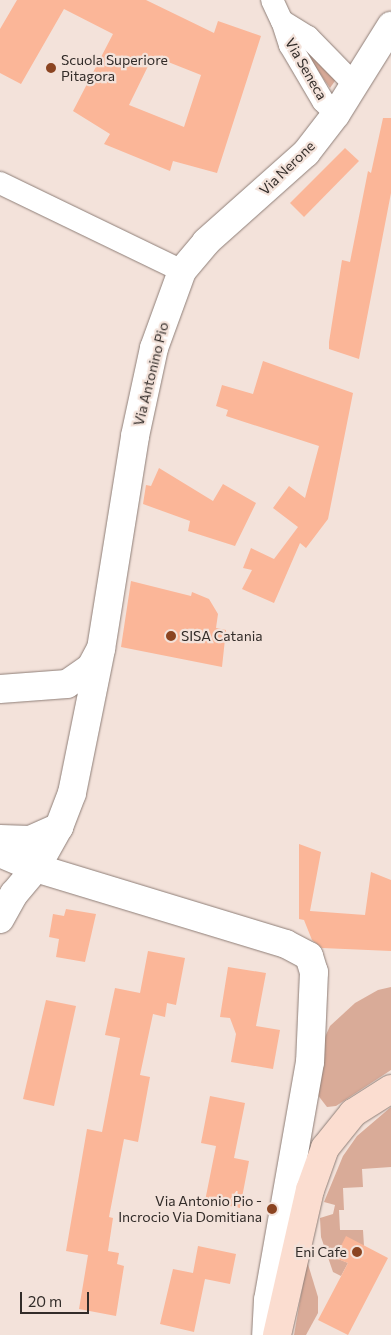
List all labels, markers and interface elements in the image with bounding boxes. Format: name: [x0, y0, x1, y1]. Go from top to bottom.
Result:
street label: Via Seneca: [282, 35, 330, 103]
place label: Scuola Superiore Pitagora: [61, 52, 168, 84]
marker: Scuola Superiore Pitagora: [45, 62, 57, 74]
street label: Via Nerone: [256, 138, 318, 198]
street label: Via Antonino Pio: [130, 320, 172, 428]
place label: SISA Catania: [181, 628, 263, 644]
marker: SISA Catania: [165, 630, 177, 642]
place label: Via Antonio Pio - Incrocio Via Domitiana: [118, 1193, 262, 1226]
marker: Via Antonio Pio - Incrocio Via Domitiana: [266, 1203, 278, 1215]
place label: Eni Cafe: [295, 1244, 347, 1260]
marker: Eni Cafe: [351, 1246, 363, 1258]
scale bar: [22, 1282, 91, 1314]
text: 20 m: [28, 1292, 62, 1310]

